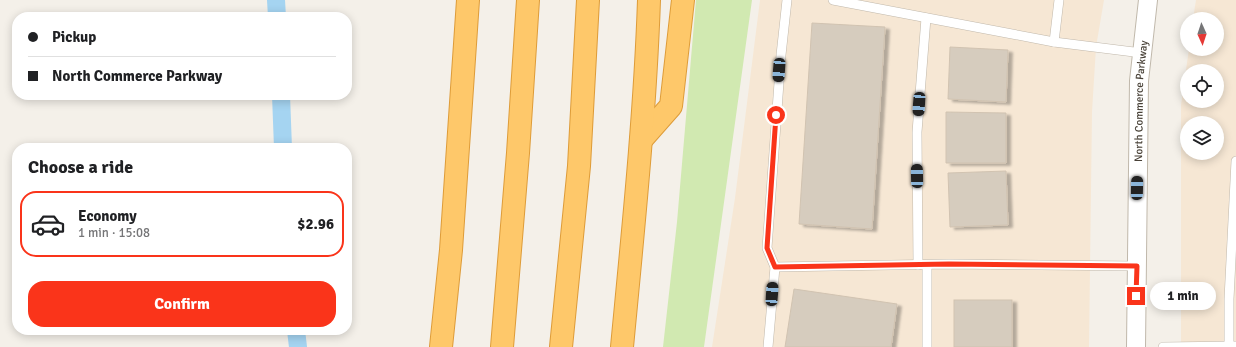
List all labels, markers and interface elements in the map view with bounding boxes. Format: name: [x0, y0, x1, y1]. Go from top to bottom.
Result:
north arrow: [1180, 12, 1224, 56]
map controls: [1180, 12, 1224, 160]
text: Pickup: [52, 28, 96, 46]
street label: North Commerce Parkway: [1132, 39, 1150, 162]
car: [772, 58, 786, 82]
button: locate: [1180, 64, 1224, 108]
text: North Commerce Parkway: [52, 67, 222, 85]
car: [912, 92, 926, 116]
route start: [767, 106, 785, 124]
button: layers: [1180, 116, 1224, 160]
text: Choose a ride: [28, 156, 133, 178]
car: [911, 164, 923, 188]
car: [1131, 176, 1143, 200]
icon: car: [30, 206, 66, 242]
text: Economy: [78, 207, 137, 225]
text: $2.96: [297, 215, 334, 233]
text: 1 min · 15:08: [78, 225, 150, 241]
button: Confirm: [28, 281, 336, 327]
car: [765, 282, 779, 306]
callout: 1 min: [1150, 282, 1216, 310]
route end: [1127, 287, 1145, 305]
text: 1 min: [1167, 288, 1199, 304]

